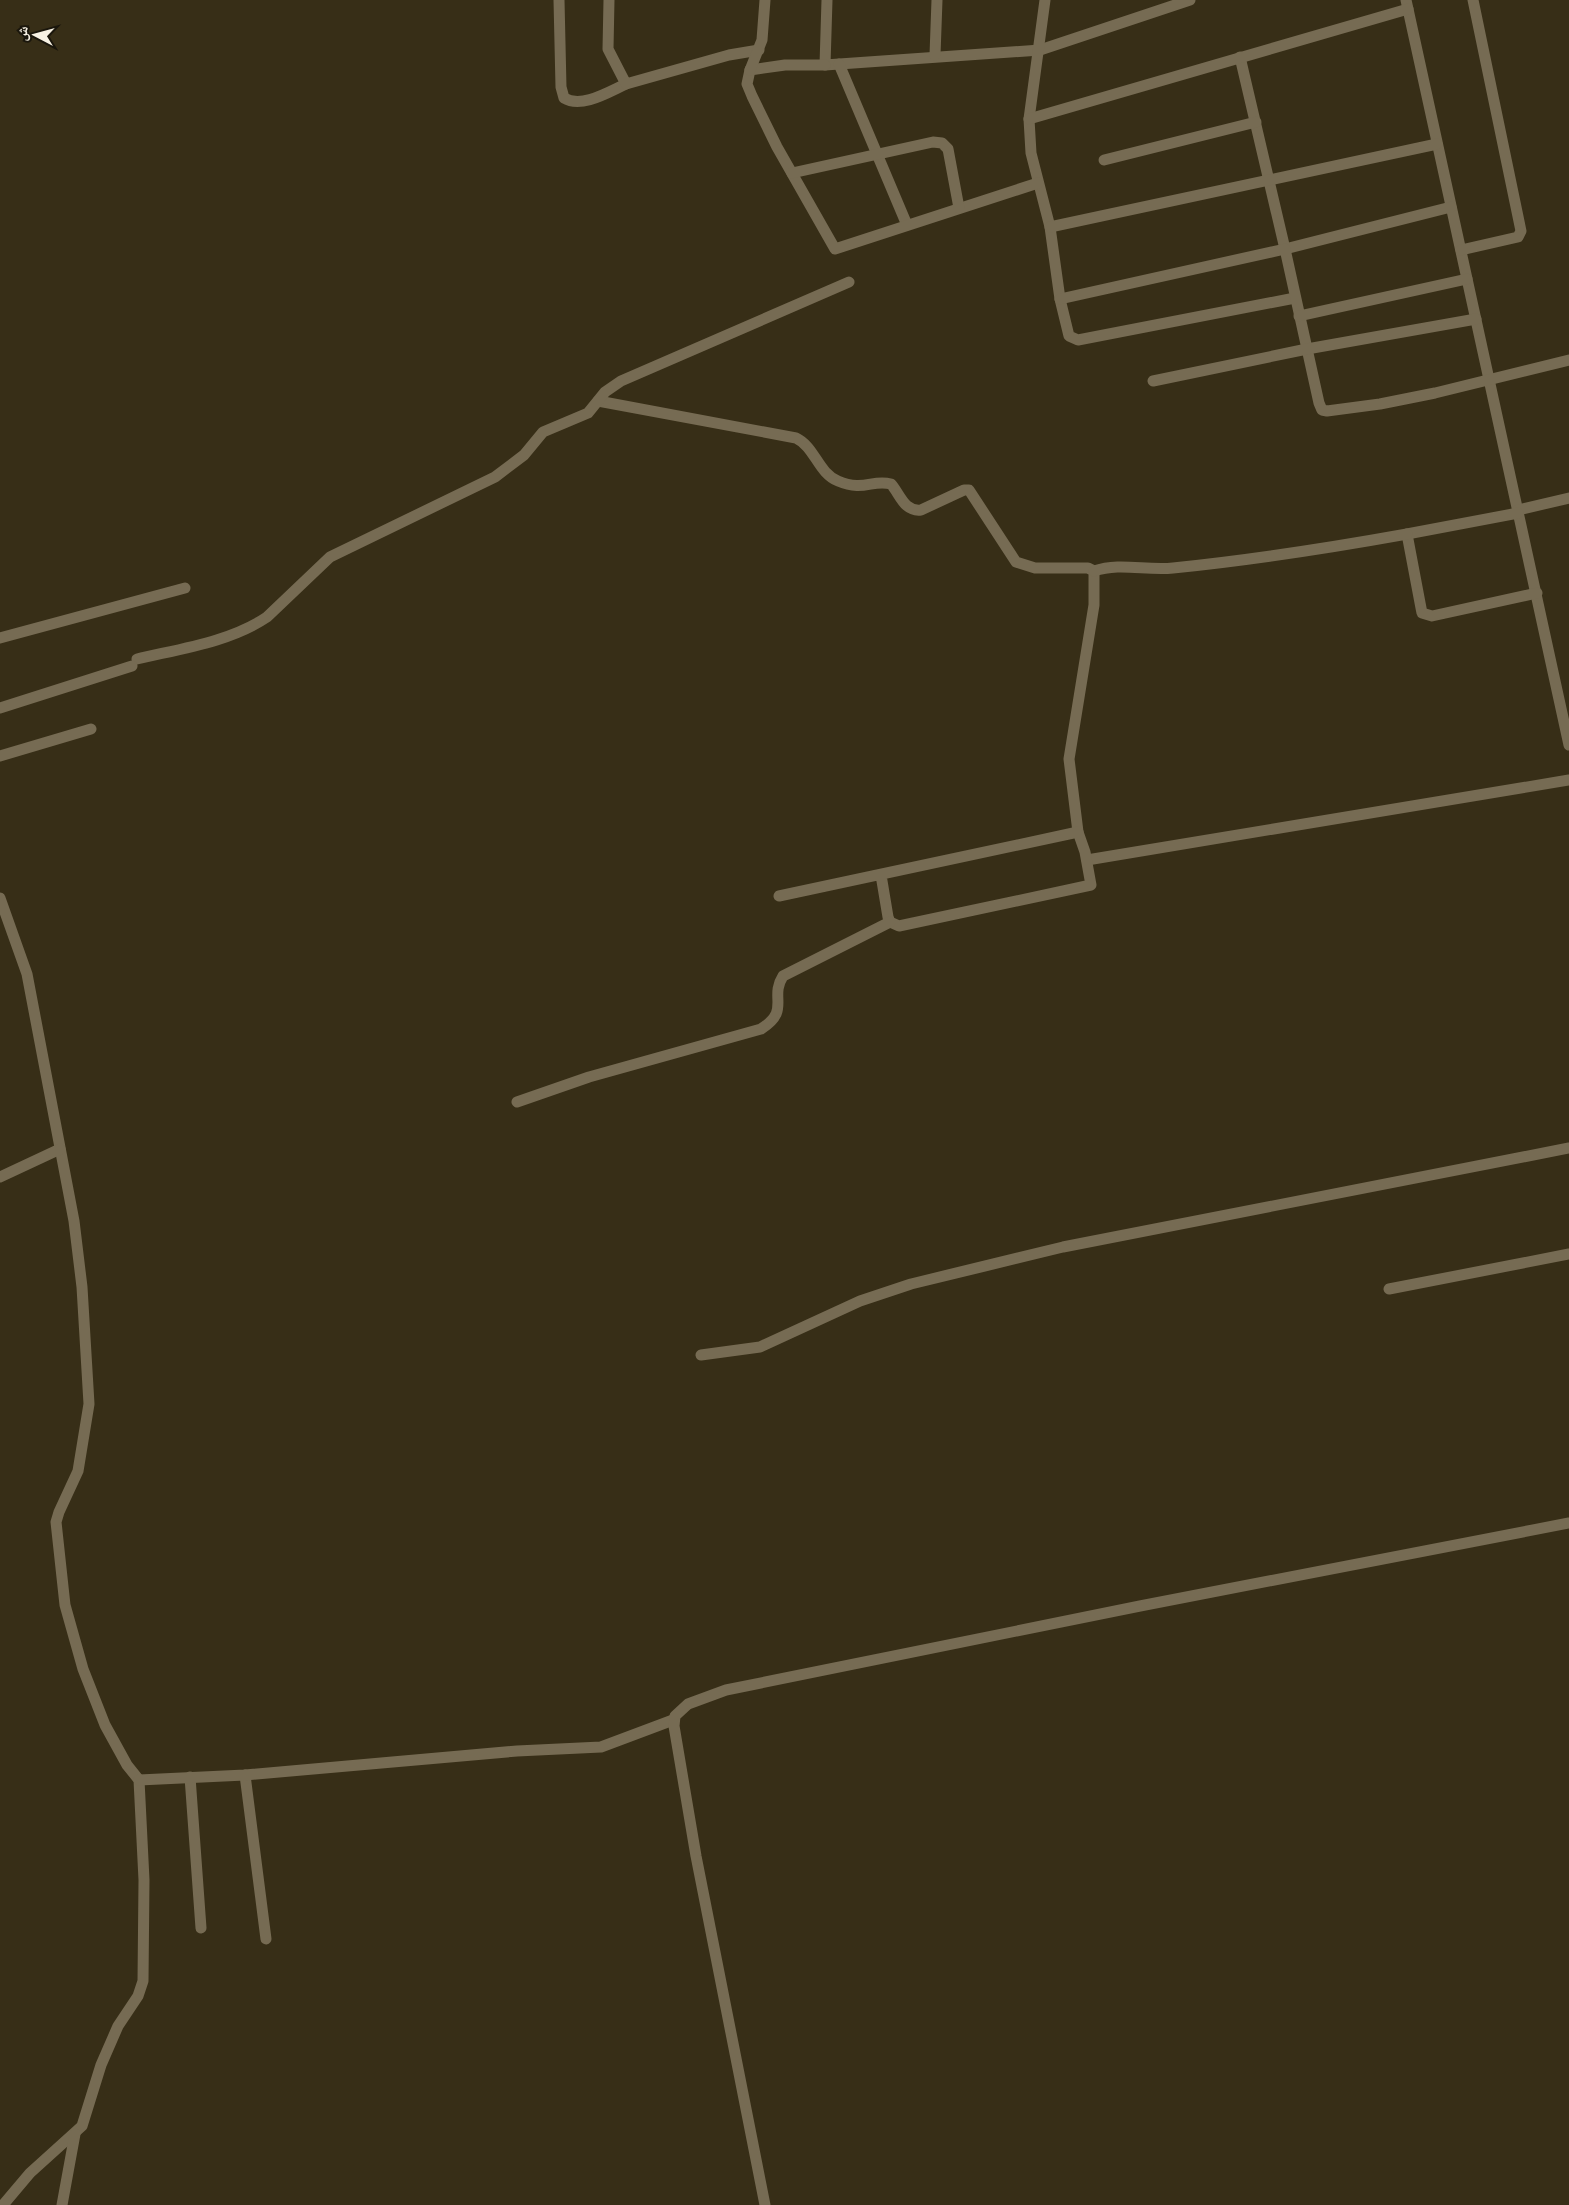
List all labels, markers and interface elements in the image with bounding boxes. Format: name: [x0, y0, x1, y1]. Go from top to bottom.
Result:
north arrow: [10, 10, 60, 60]
text: ش: [13, 25, 32, 42]

